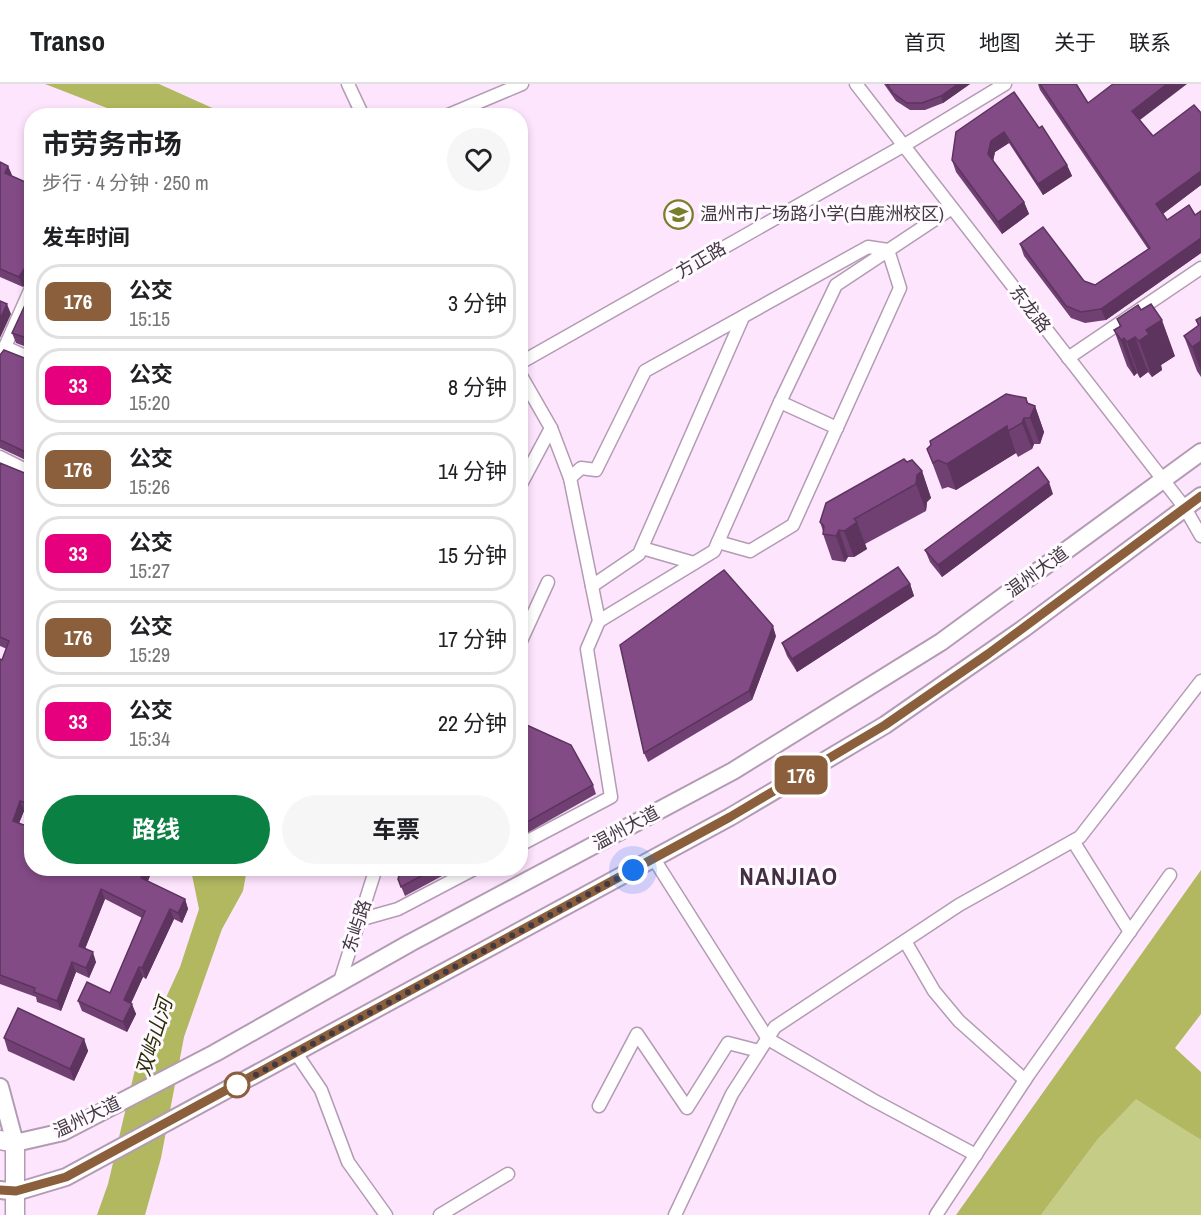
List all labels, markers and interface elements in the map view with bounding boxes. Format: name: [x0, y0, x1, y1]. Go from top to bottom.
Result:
text: Transo: [30, 22, 105, 60]
text: 首页: [904, 28, 946, 57]
text: 地图: [979, 28, 1021, 57]
text: 关于: [1054, 28, 1096, 57]
text: 联系: [1129, 28, 1171, 57]
text: 市劳务市场: [42, 125, 182, 163]
button: heart: [447, 128, 510, 191]
text: 步行 · 4 分钟 · 250 m: [42, 169, 209, 196]
school or university icon: 温州市广场路小学(白鹿洲校区): [663, 198, 695, 230]
place label: 温州市广场路小学(白鹿洲校区): [700, 201, 944, 226]
text: 发车时间: [42, 222, 130, 252]
street label: 方正路: [671, 235, 730, 284]
text: 公交: [129, 275, 173, 305]
street label: 东龙路: [1004, 280, 1057, 338]
text: 176: [64, 287, 92, 316]
text: 3 分钟: [448, 288, 507, 318]
text: 15:15: [129, 305, 170, 332]
text: 公交: [129, 359, 173, 389]
text: 33: [68, 371, 88, 400]
text: 8 分钟: [448, 372, 507, 402]
text: 15:20: [129, 389, 170, 416]
text: 公交: [129, 443, 173, 473]
text: 176: [64, 455, 92, 484]
text: 14 分钟: [438, 456, 507, 486]
text: 15:26: [129, 473, 170, 500]
text: 公交: [129, 527, 173, 557]
text: 33: [68, 539, 88, 568]
text: 15 分钟: [438, 540, 507, 570]
street label: 温州大道: [1000, 540, 1073, 603]
text: 15:27: [129, 557, 170, 584]
text: 公交: [129, 611, 173, 641]
text: 176: [64, 623, 92, 652]
text: 17 分钟: [438, 624, 507, 654]
text: 15:29: [129, 641, 170, 668]
text: 公交: [129, 695, 173, 725]
text: 33: [68, 707, 88, 736]
text: 22 分钟: [438, 708, 507, 738]
text: 15:34: [129, 725, 170, 752]
line badge: 176: [766, 756, 836, 794]
text: 176: [787, 761, 815, 790]
button: 路线: [42, 795, 270, 864]
button: 车票: [282, 795, 510, 864]
street label: 温州大道: [588, 800, 663, 855]
your location: [618, 855, 648, 885]
district label: NANJIAO: [739, 860, 839, 892]
street label: 东屿路: [336, 896, 377, 955]
water label: 双屿山河: [129, 991, 179, 1079]
unlabelled marker: [224, 1072, 250, 1098]
street label: 温州大道: [49, 1090, 125, 1143]

